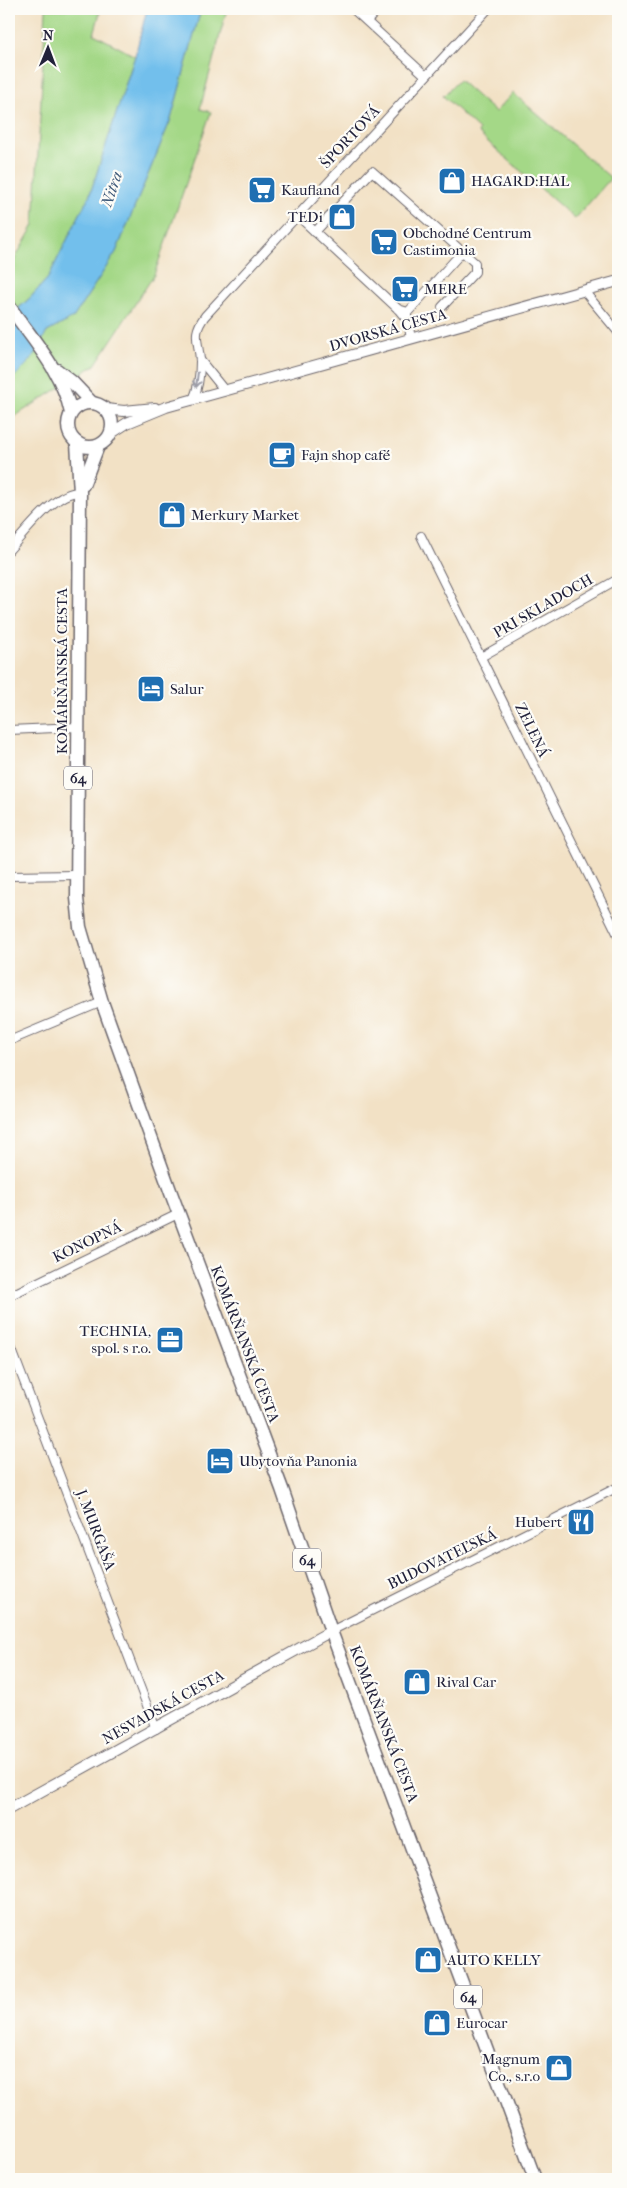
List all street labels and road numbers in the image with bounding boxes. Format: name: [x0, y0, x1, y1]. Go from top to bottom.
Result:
street label: ŠPORTOVÁ: [316, 102, 384, 172]
street label: DVORSKÁ CESTA: [327, 305, 449, 355]
street label: PRI SKLADOCH: [490, 570, 596, 642]
street label: KOMÁRŇANSKÁ CESTA: [53, 588, 71, 754]
street label: ZELENÁ: [511, 700, 553, 760]
road number: 64: [64, 766, 92, 790]
street label: KONOPNÁ: [50, 1217, 125, 1266]
street label: KOMÁRŇANSKÁ CESTA: [207, 1263, 283, 1425]
street label: J. MURGAŠA: [72, 1486, 120, 1573]
street label: BUDOVATEĽSKÁ: [384, 1525, 500, 1593]
road number: 64: [293, 1548, 321, 1572]
street label: KOMÁRŇANSKÁ CESTA: [346, 1643, 422, 1805]
street label: NESVADSKÁ CESTA: [99, 1666, 227, 1748]
road number: 64: [454, 1985, 482, 2008]

